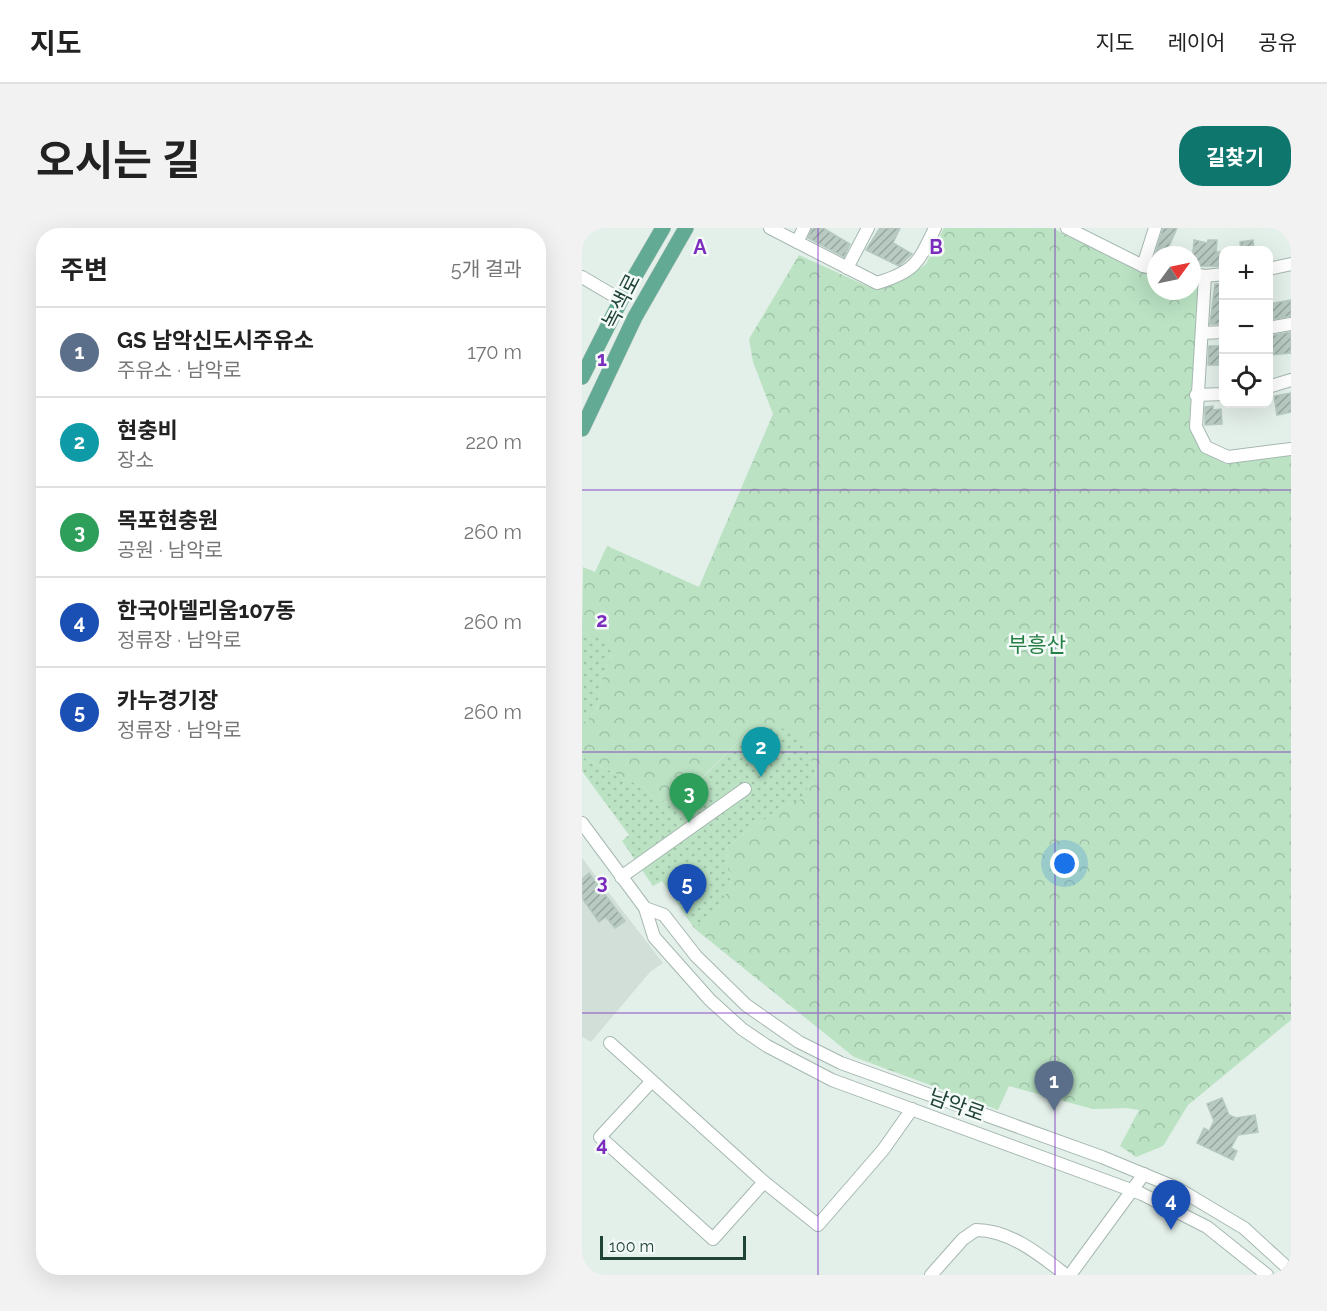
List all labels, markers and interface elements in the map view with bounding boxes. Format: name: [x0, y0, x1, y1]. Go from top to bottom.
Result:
text: 지도: [30, 27, 82, 60]
text: 지도: [1096, 30, 1134, 55]
text: 레이어: [1167, 30, 1225, 55]
text: 공유: [1258, 30, 1297, 55]
button: 길찾기: [1179, 126, 1291, 186]
text: 오시는 길: [36, 136, 201, 185]
text: A: [693, 235, 707, 259]
text: B: [929, 235, 943, 259]
north arrow: [1147, 246, 1201, 300]
map controls: [1219, 246, 1273, 408]
button: +: [1219, 246, 1273, 300]
text: 주변: [60, 255, 108, 285]
text: 5개 결과: [451, 257, 522, 281]
street label: 녹색로: [597, 269, 645, 333]
button: −: [1219, 300, 1273, 354]
text: GS 남악신도시주유소: [117, 327, 314, 353]
text: 1: [75, 340, 84, 364]
text: 170 m: [467, 340, 522, 364]
text: 1: [597, 347, 607, 371]
button: locate: [1219, 354, 1273, 408]
text: 주유소 · 남악로: [117, 358, 241, 382]
text: 현충비: [117, 417, 178, 443]
text: 2: [74, 430, 85, 454]
text: 220 m: [465, 430, 522, 454]
text: 장소: [117, 448, 154, 472]
text: 목포현충원: [117, 507, 218, 533]
text: 3: [74, 520, 85, 544]
text: 260 m: [464, 520, 522, 544]
text: 공원 · 남악로: [117, 538, 223, 562]
text: 한국아델리움107동: [117, 597, 295, 623]
text: 2: [596, 608, 608, 632]
text: 4: [74, 610, 85, 634]
text: 260 m: [464, 610, 522, 634]
text: 정류장 · 남악로: [117, 628, 241, 652]
park label: 부흥산: [1008, 632, 1066, 657]
text: 카누경기장: [117, 687, 218, 713]
text: 5: [74, 700, 85, 724]
text: 260 m: [464, 700, 522, 724]
text: 정류장 · 남악로: [117, 718, 241, 742]
pin: 2: [742, 728, 780, 777]
pin: 3: [670, 774, 708, 823]
your location: [1050, 849, 1079, 878]
pin: 5: [668, 864, 706, 914]
text: 3: [596, 870, 608, 894]
pin: 1: [1034, 1062, 1074, 1111]
street label: 남악로: [925, 1083, 989, 1127]
text: 4: [596, 1132, 608, 1156]
pin: 4: [1152, 1180, 1190, 1230]
scale bar: [600, 1233, 746, 1260]
text: 100 m: [609, 1237, 654, 1256]

